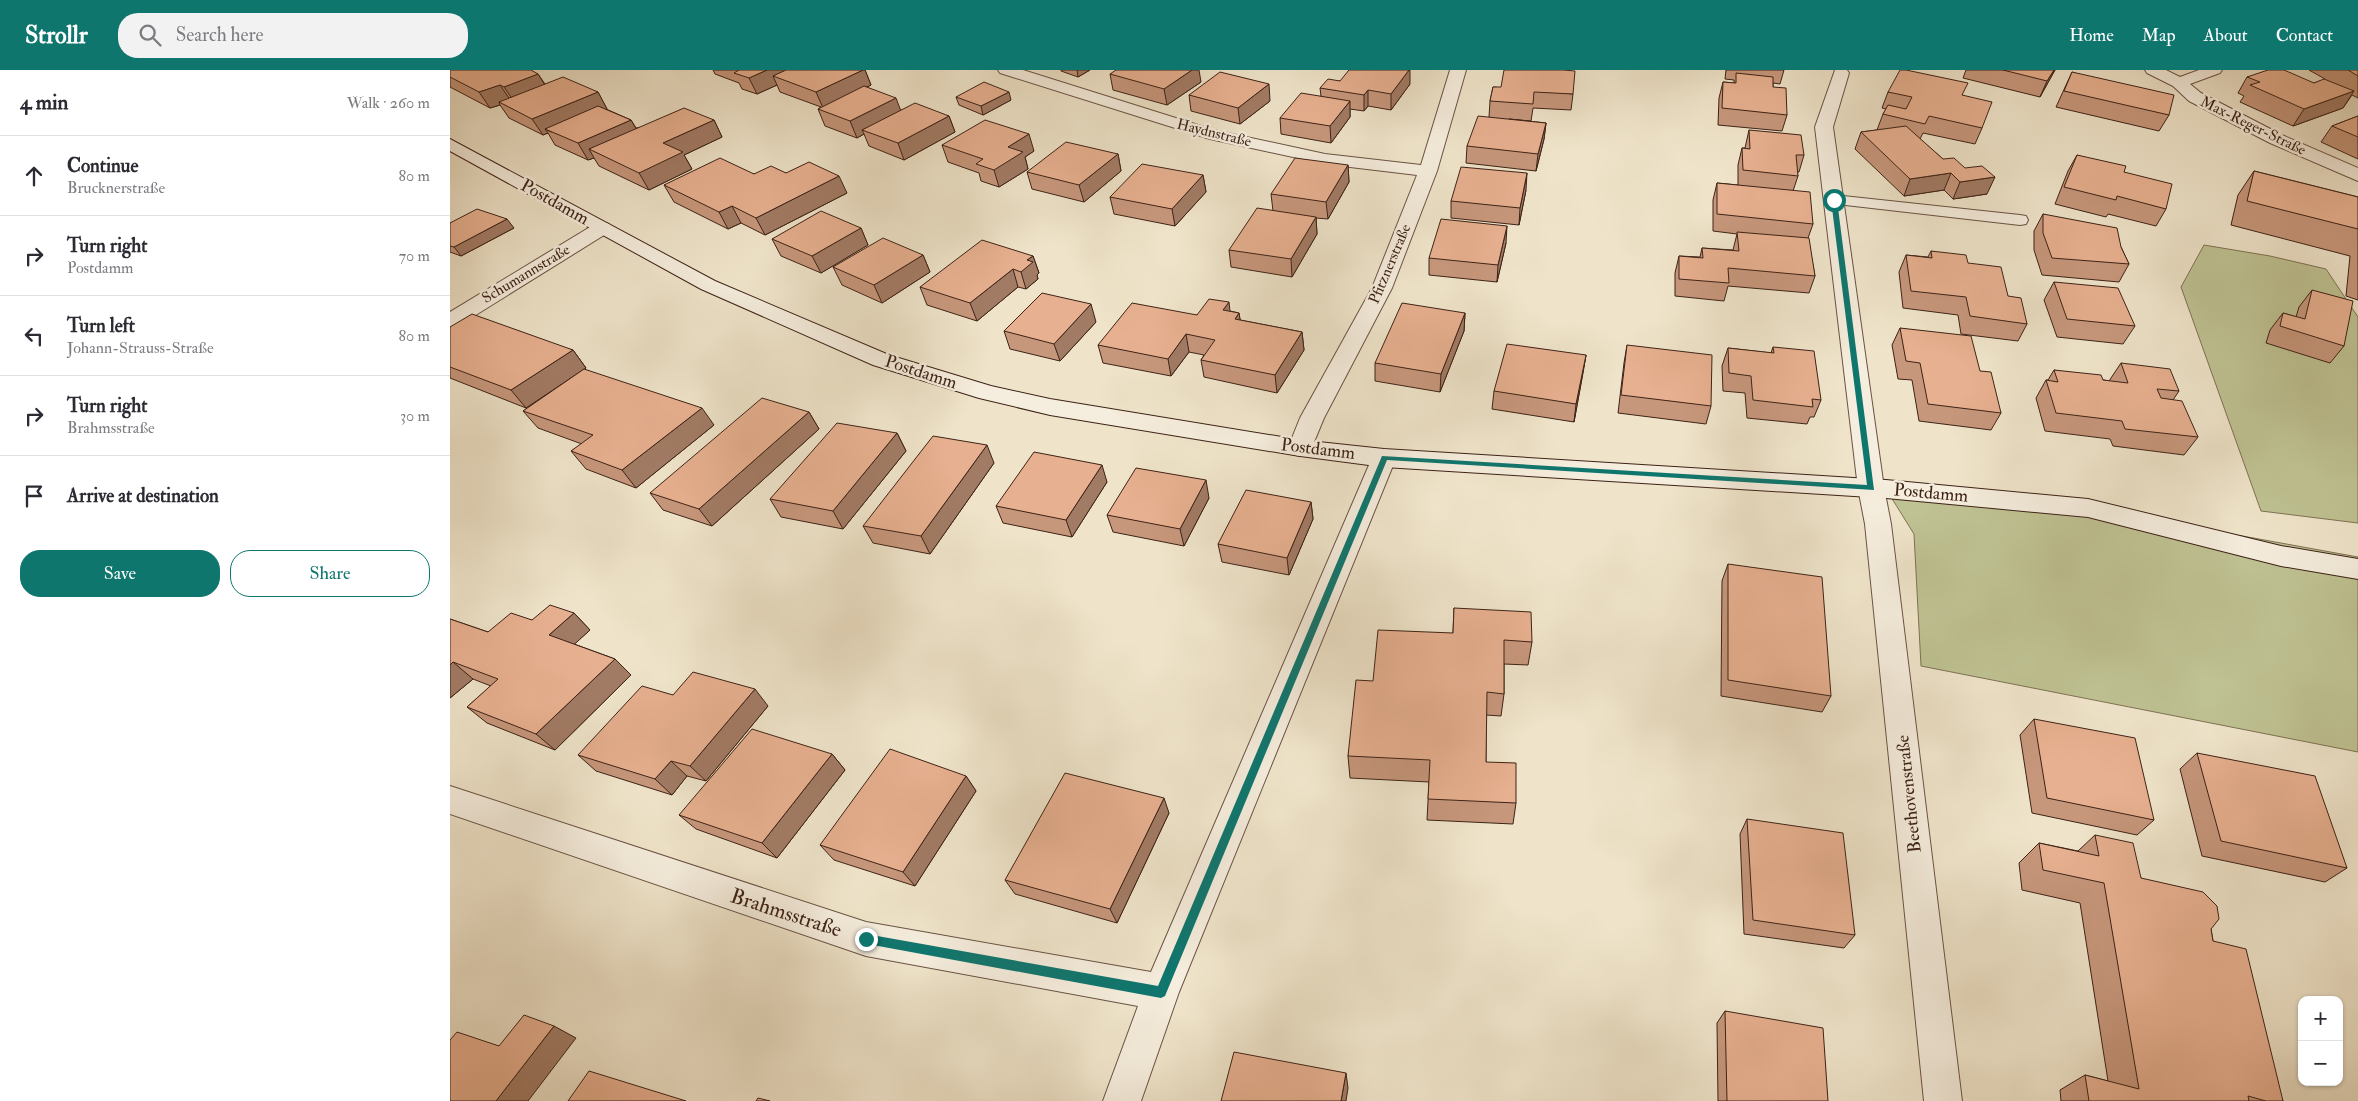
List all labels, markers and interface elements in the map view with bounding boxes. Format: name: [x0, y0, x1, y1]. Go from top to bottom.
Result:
search box: [118, 13, 468, 58]
text: Strollr: [25, 20, 88, 51]
icon: search: [136, 21, 164, 49]
text: Search here: [176, 23, 264, 47]
text: Home: [2069, 24, 2114, 47]
text: Map: [2142, 24, 2176, 47]
text: About: [2204, 24, 2248, 47]
text: Contact: [2276, 24, 2333, 47]
text: 4 min: [20, 89, 68, 116]
street label: Max-Reger-Straße: [2197, 92, 2309, 160]
text: Walk · 260 m: [347, 93, 430, 113]
street label: Haydnstraße: [1175, 115, 1253, 151]
text: Continue: [67, 154, 138, 178]
icon: ahead: [20, 162, 48, 190]
text: 80 m: [399, 166, 430, 186]
street label: Postdamm: [517, 174, 593, 230]
text: Brucknerstraße: [67, 178, 165, 198]
route start: [1823, 189, 1846, 212]
street label: Pfitznerstraße: [1365, 221, 1415, 307]
text: Turn right: [67, 234, 147, 258]
street label: Schumannstraße: [479, 240, 573, 308]
icon: right: [20, 242, 48, 270]
text: 70 m: [399, 246, 430, 266]
text: Postdamm: [67, 258, 134, 278]
text: Turn left: [67, 314, 135, 338]
icon: left: [20, 322, 48, 350]
text: 80 m: [399, 326, 430, 346]
text: Johann-Strauss-Straße: [67, 338, 214, 358]
street label: Postdamm: [882, 349, 960, 395]
text: Turn right: [67, 394, 147, 418]
icon: right: [20, 402, 48, 430]
text: 30 m: [400, 406, 430, 426]
text: Brahmsstraße: [67, 418, 155, 438]
street label: Postdamm: [1279, 433, 1357, 465]
street label: Postdamm: [1893, 478, 1969, 508]
icon: arrive: [20, 482, 48, 510]
text: Arrive at destination: [67, 484, 219, 508]
button: Save: [20, 550, 220, 597]
button: Share: [230, 550, 430, 597]
street label: Beethovenstraße: [1891, 733, 1927, 854]
street label: Brahmsstraße: [727, 882, 845, 944]
route end: [855, 928, 878, 951]
map controls: [2298, 996, 2343, 1086]
button: +: [2298, 996, 2343, 1041]
button: −: [2298, 1041, 2343, 1086]

